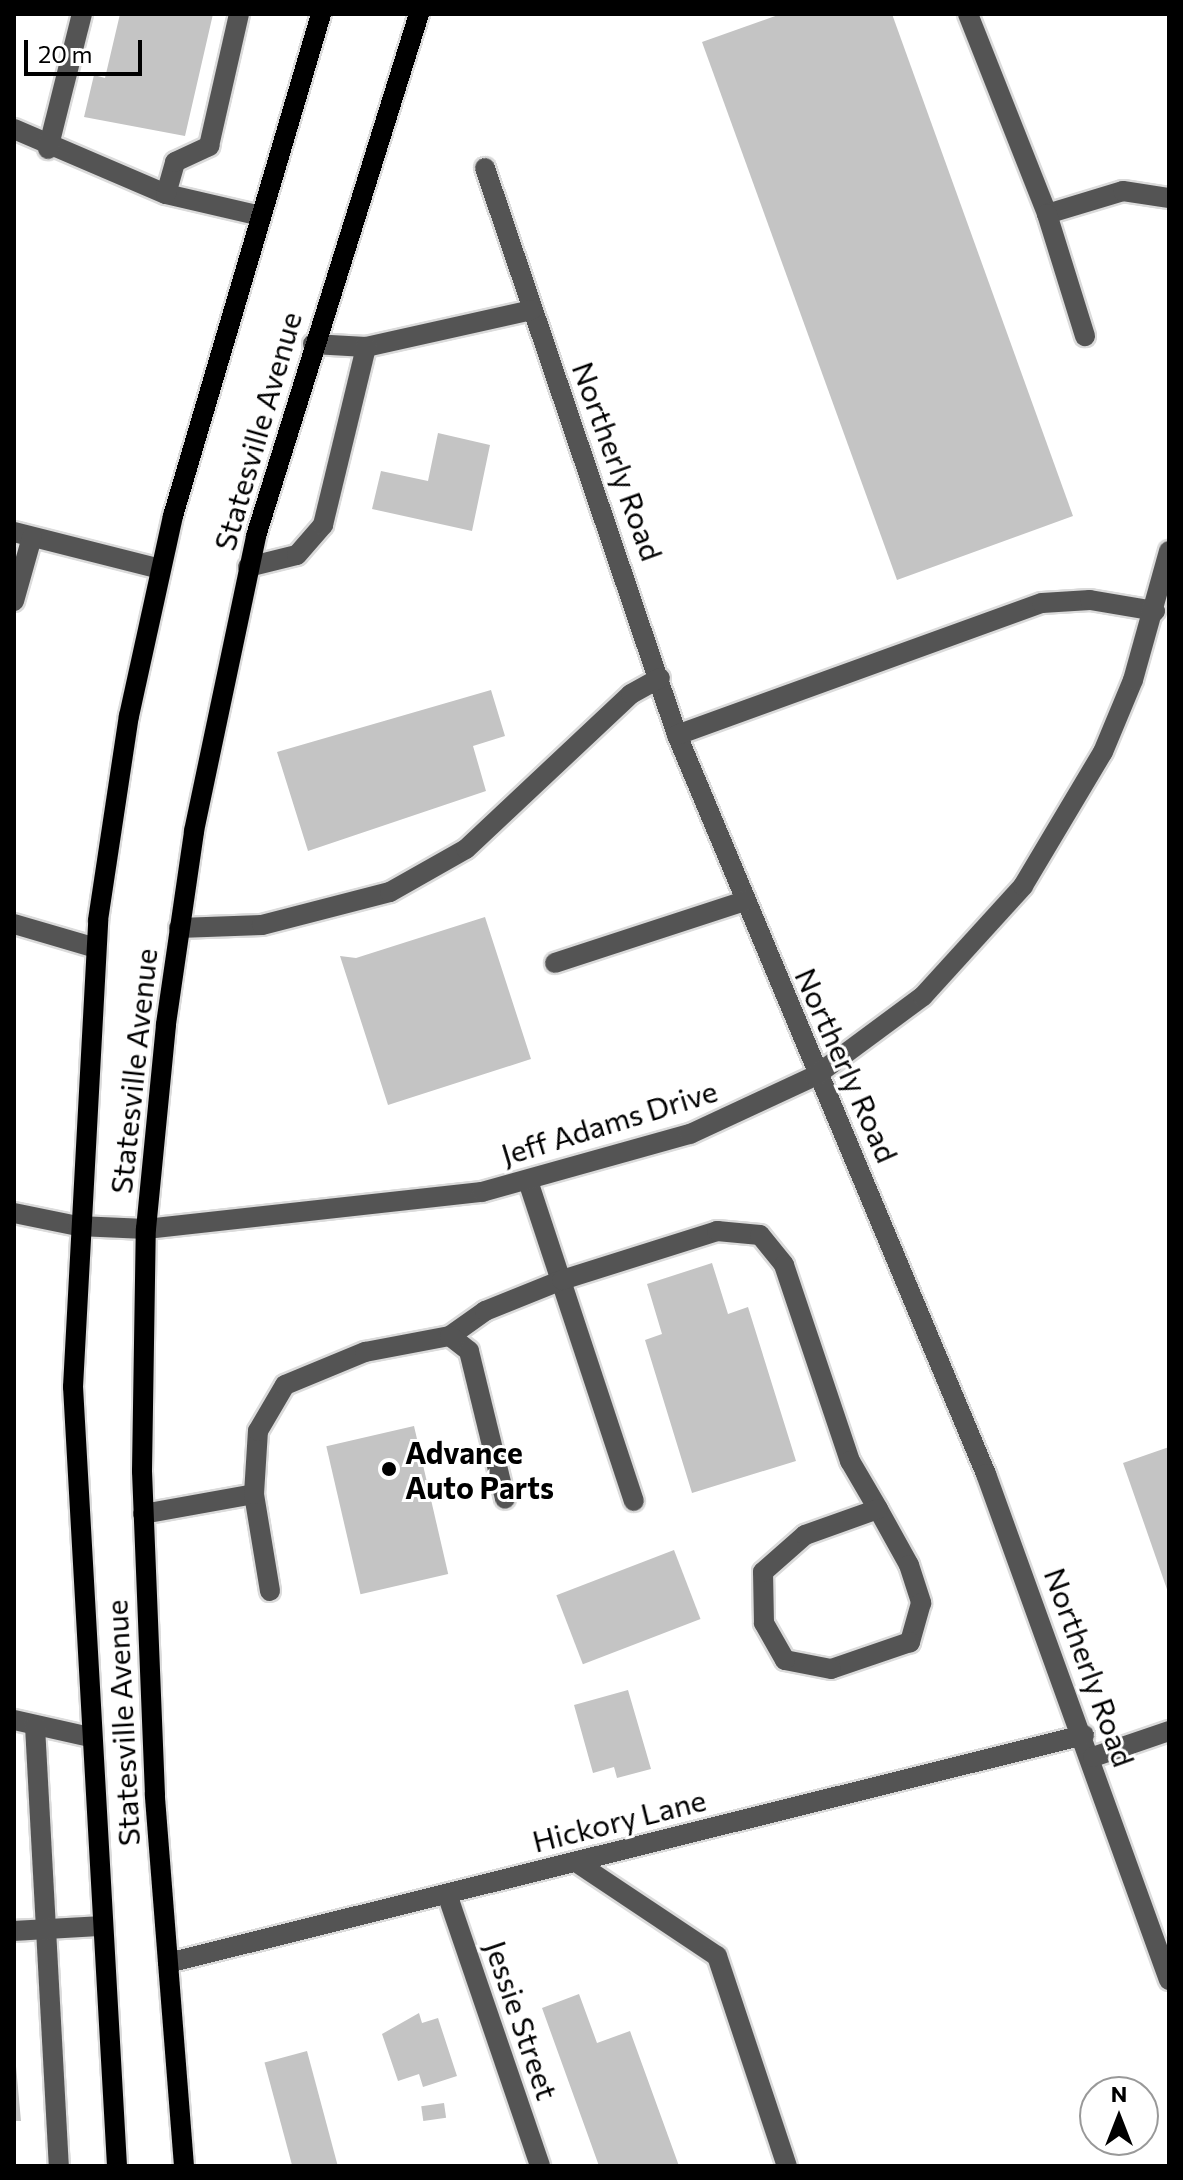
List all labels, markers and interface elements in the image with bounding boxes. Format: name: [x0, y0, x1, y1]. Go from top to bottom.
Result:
scale bar: [28, 24, 146, 74]
text: 20 m: [38, 39, 92, 68]
street label: Statesville Avenue: [206, 308, 308, 554]
street label: Northerly Road: [565, 357, 671, 565]
street label: Statesville Avenue: [102, 947, 164, 1195]
street label: Northerly Road: [788, 962, 906, 1168]
street label: Jeff Adams Drive: [497, 1072, 721, 1172]
place label: Advance Auto Parts: [405, 1434, 554, 1504]
marker: Advance Auto Parts: [380, 1460, 398, 1478]
street label: Northerly Road: [1037, 1563, 1143, 1771]
street label: Statesville Avenue: [98, 1599, 146, 1847]
street label: Hickory Lane: [528, 1781, 710, 1859]
street label: Jessie Street: [478, 1936, 566, 2104]
north arrow: [1079, 2076, 1159, 2156]
text: N: [1111, 2080, 1127, 2107]

